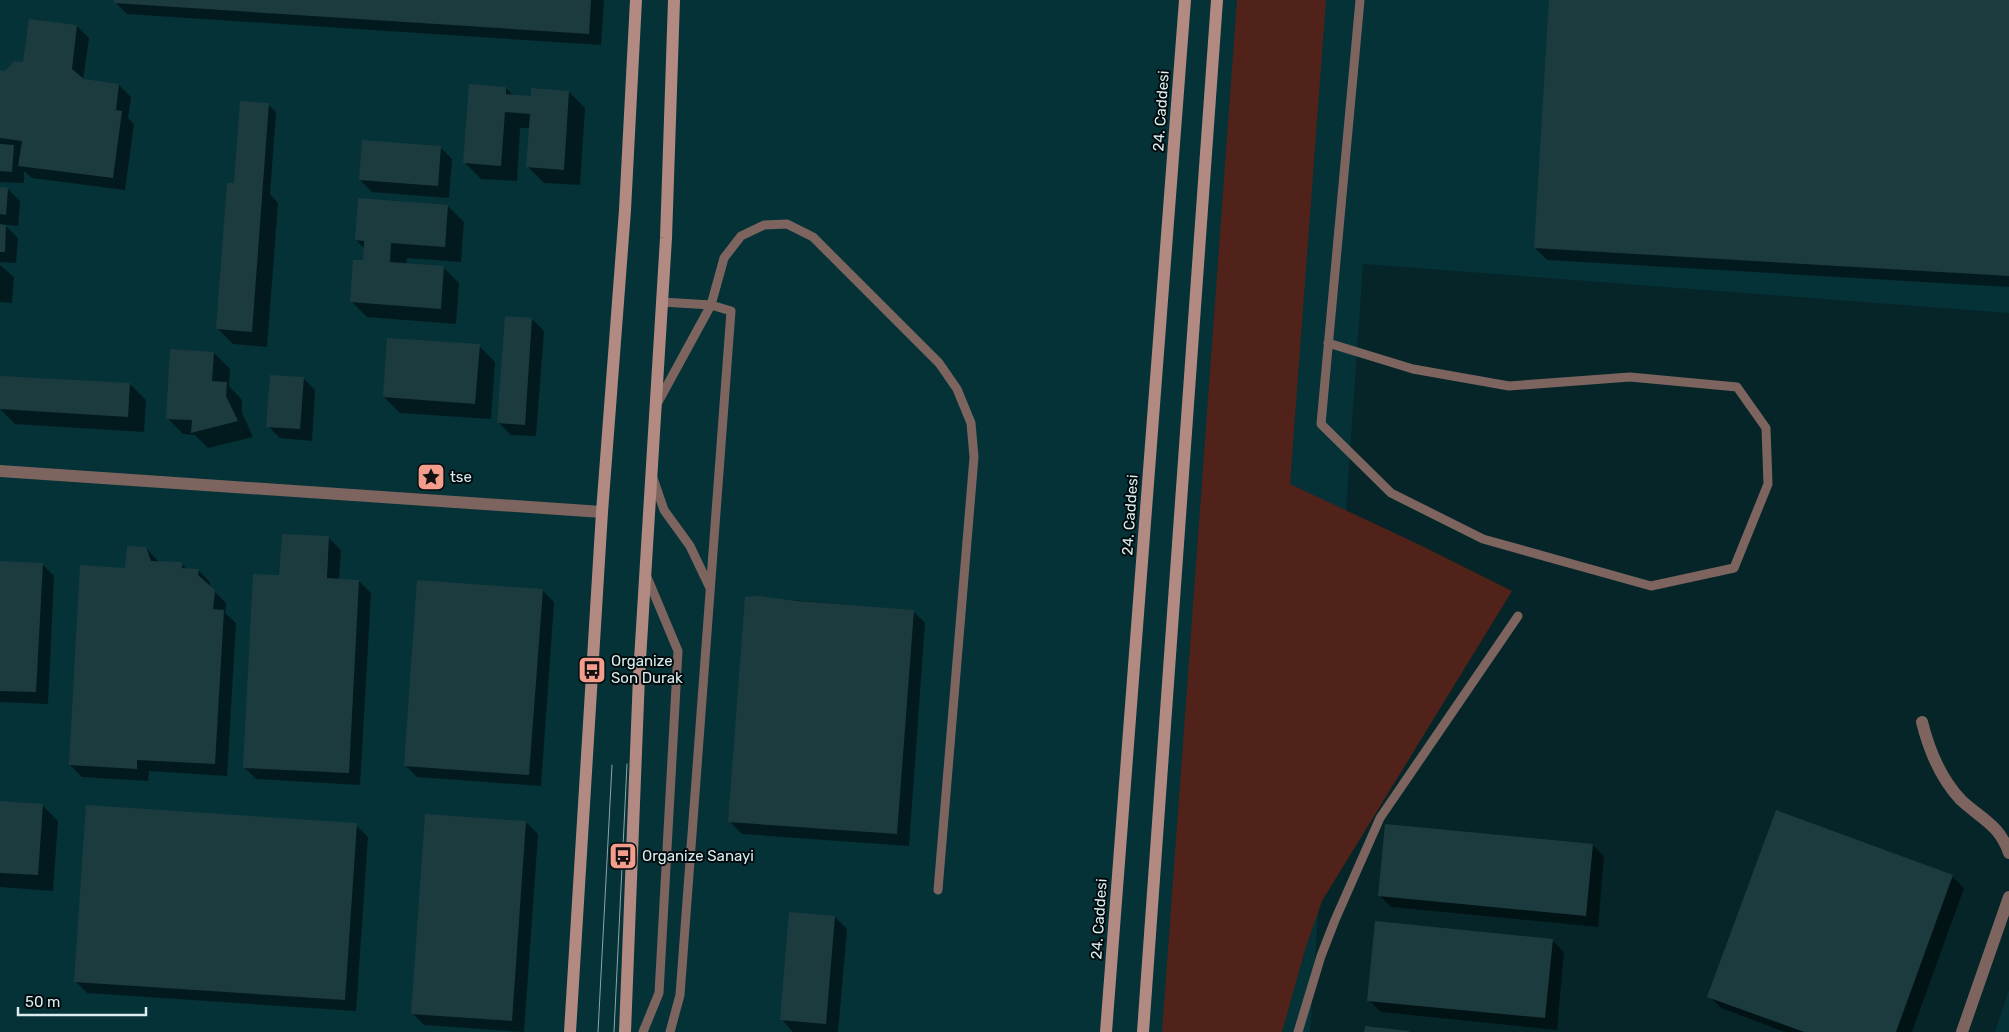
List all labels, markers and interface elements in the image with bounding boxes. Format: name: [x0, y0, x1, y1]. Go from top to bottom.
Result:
street label: 24. Caddesi: [1149, 70, 1173, 152]
place icon: tse: [416, 462, 446, 492]
place label: tse: [450, 468, 472, 486]
street label: 24. Caddesi: [1118, 474, 1142, 556]
place label: Organize Son Durak: [611, 652, 683, 687]
bus stop icon: Organize Son Durak: [577, 655, 607, 685]
bus stop icon: Organize Sanayi: [608, 841, 638, 871]
place label: Organize Sanayi: [642, 847, 754, 865]
street label: 24. Caddesi: [1087, 878, 1111, 960]
scale bar: [18, 984, 145, 1016]
text: 50 m: [25, 993, 60, 1011]

